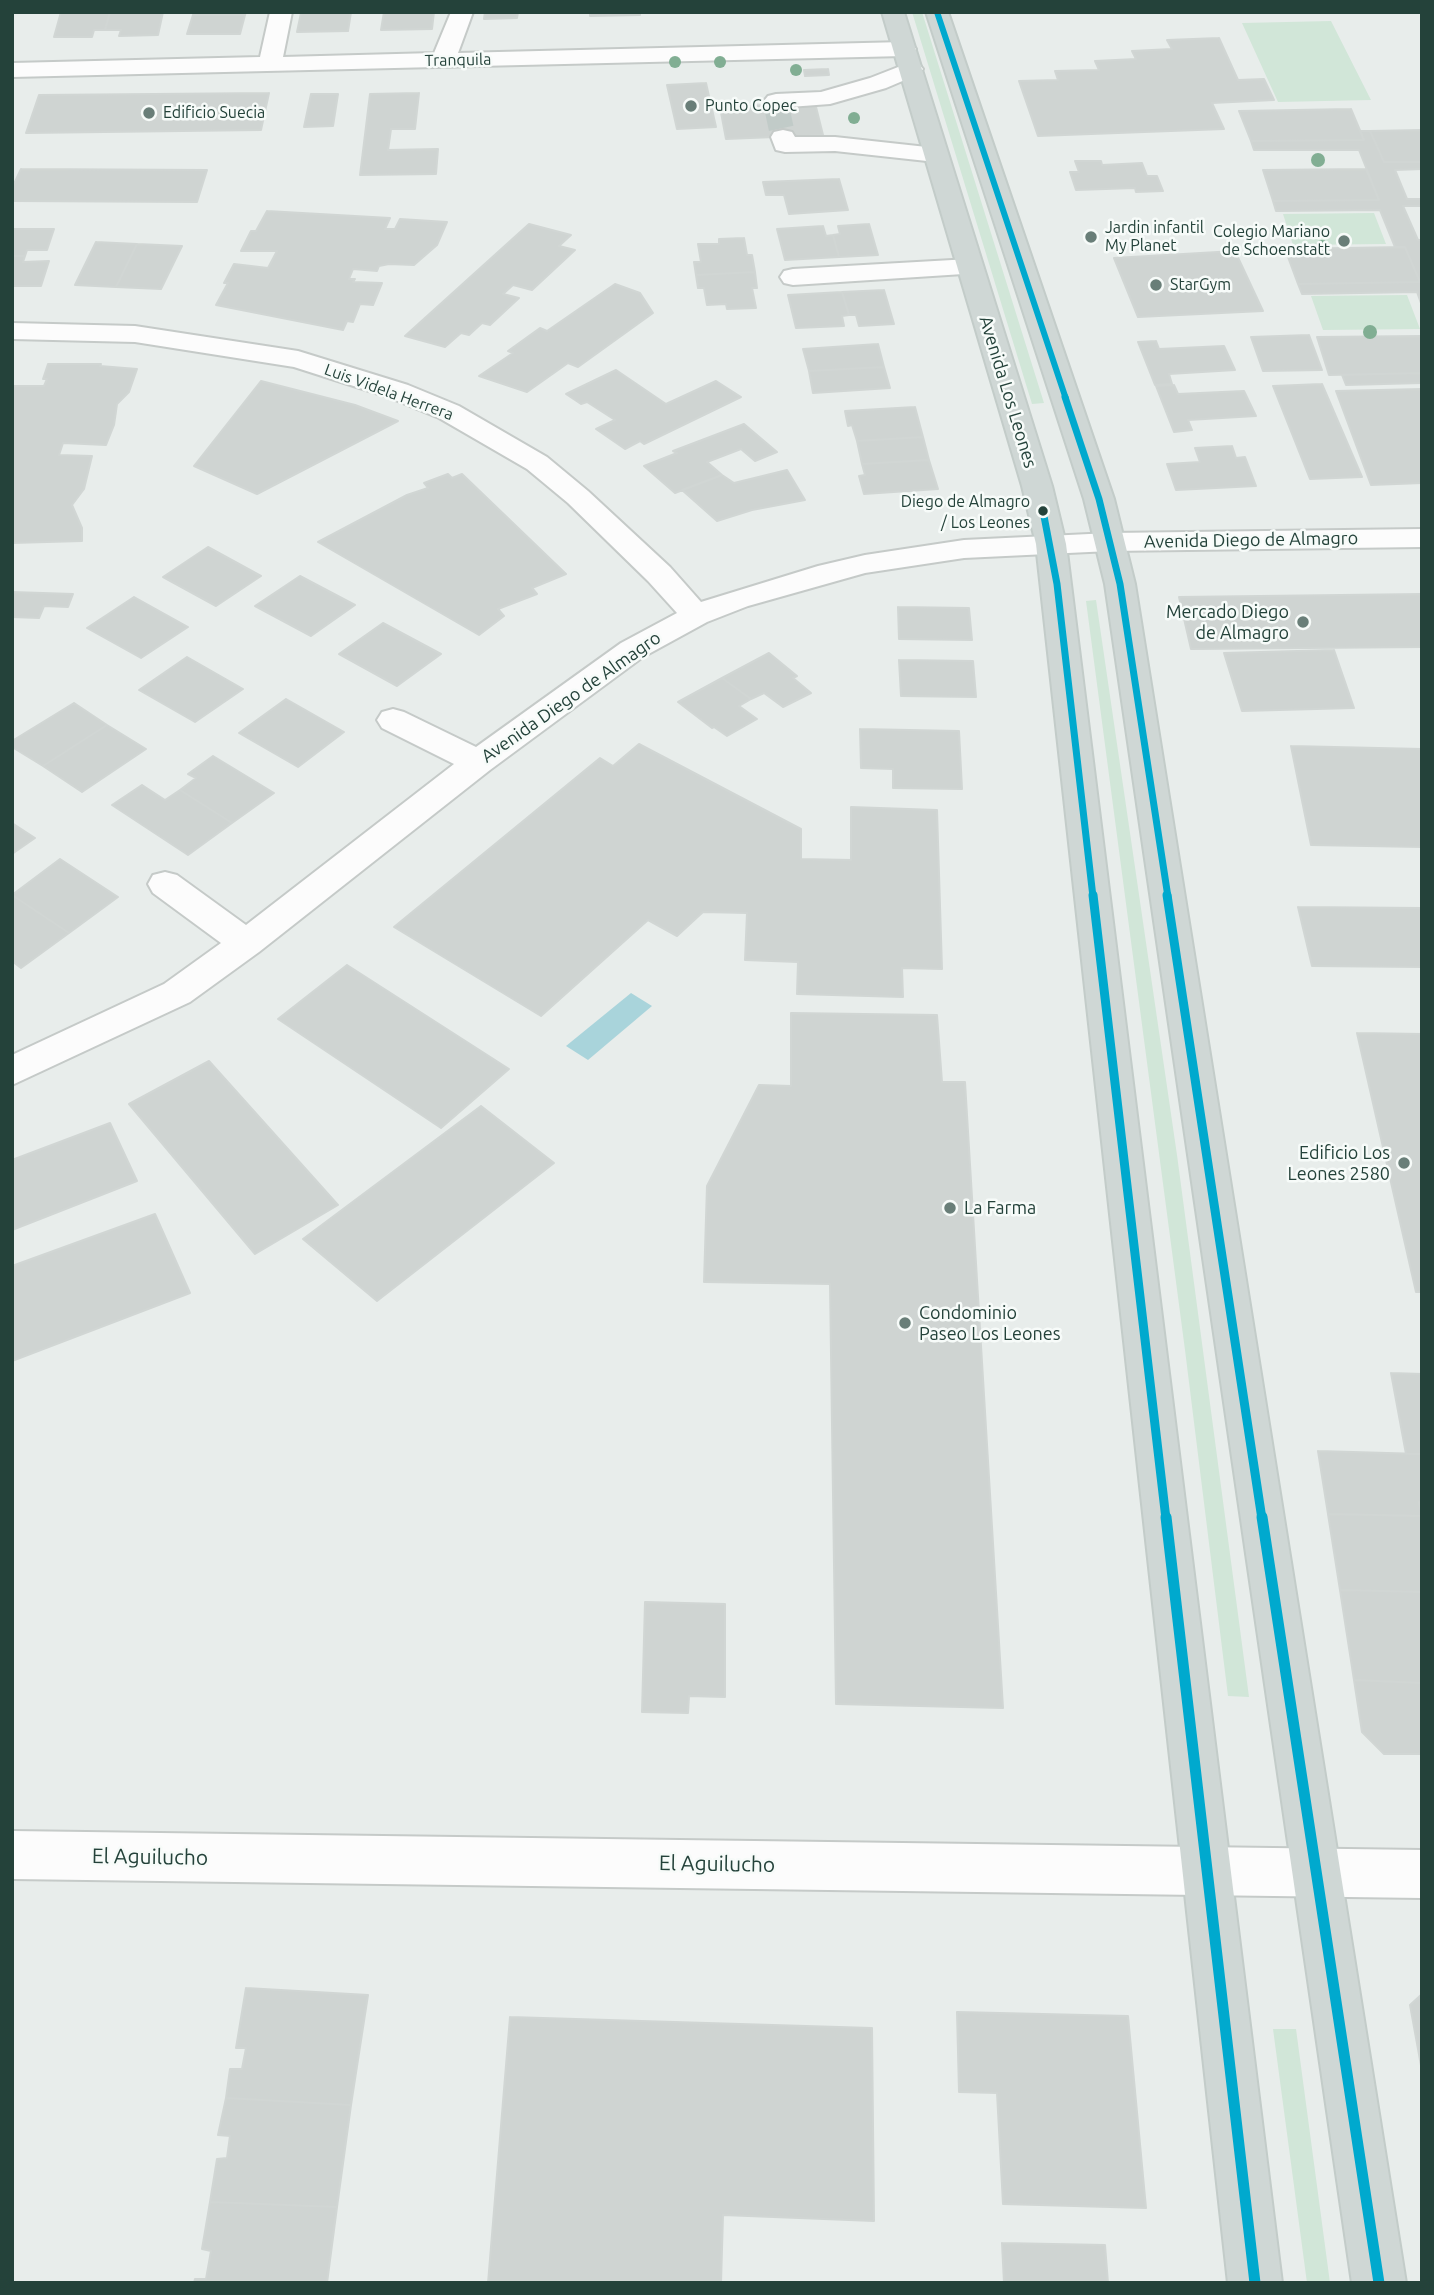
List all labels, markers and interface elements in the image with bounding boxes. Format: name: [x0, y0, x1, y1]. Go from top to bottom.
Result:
street label: Tranquila: [425, 50, 491, 70]
place label: Punto Copec: [705, 96, 797, 116]
marker: Punto Copec: [683, 98, 699, 114]
place label: Edificio Suecia: [163, 103, 265, 123]
marker: Edificio Suecia: [141, 105, 157, 121]
place label: Jardin infantil My Planet: [1105, 218, 1204, 256]
place label: Colegio Mariano de Schoenstatt: [1213, 222, 1330, 260]
marker: Jardin infantil My Planet: [1083, 229, 1099, 245]
marker: Colegio Mariano de Schoenstatt: [1336, 233, 1352, 249]
place label: StarGym: [1170, 275, 1231, 295]
marker: StarGym: [1148, 277, 1164, 293]
street label: Avenida Los Leones: [975, 313, 1041, 471]
street label: Luis Videla Herrera: [322, 360, 456, 424]
place label: Diego de Almagro / Los Leones: [901, 492, 1030, 530]
marker: Diego de Almagro / Los Leones: [1036, 504, 1050, 518]
street label: Avenida Diego de Almagro: [1144, 527, 1358, 553]
place label: Mercado Diego de Almagro: [1166, 601, 1289, 644]
marker: Mercado Diego de Almagro: [1295, 614, 1311, 630]
street label: Avenida Diego de Almagro: [477, 627, 665, 767]
place label: Edificio Los Leones 2580: [1288, 1142, 1390, 1184]
marker: Edificio Los Leones 2580: [1396, 1155, 1412, 1171]
place label: La Farma: [964, 1197, 1036, 1219]
marker: La Farma: [942, 1200, 958, 1216]
place label: Condominio Paseo Los Leones: [919, 1302, 1061, 1344]
marker: Condominio Paseo Los Leones: [897, 1315, 913, 1331]
street label: El Aguilucho: [92, 1843, 208, 1871]
street label: El Aguilucho: [659, 1850, 775, 1878]

